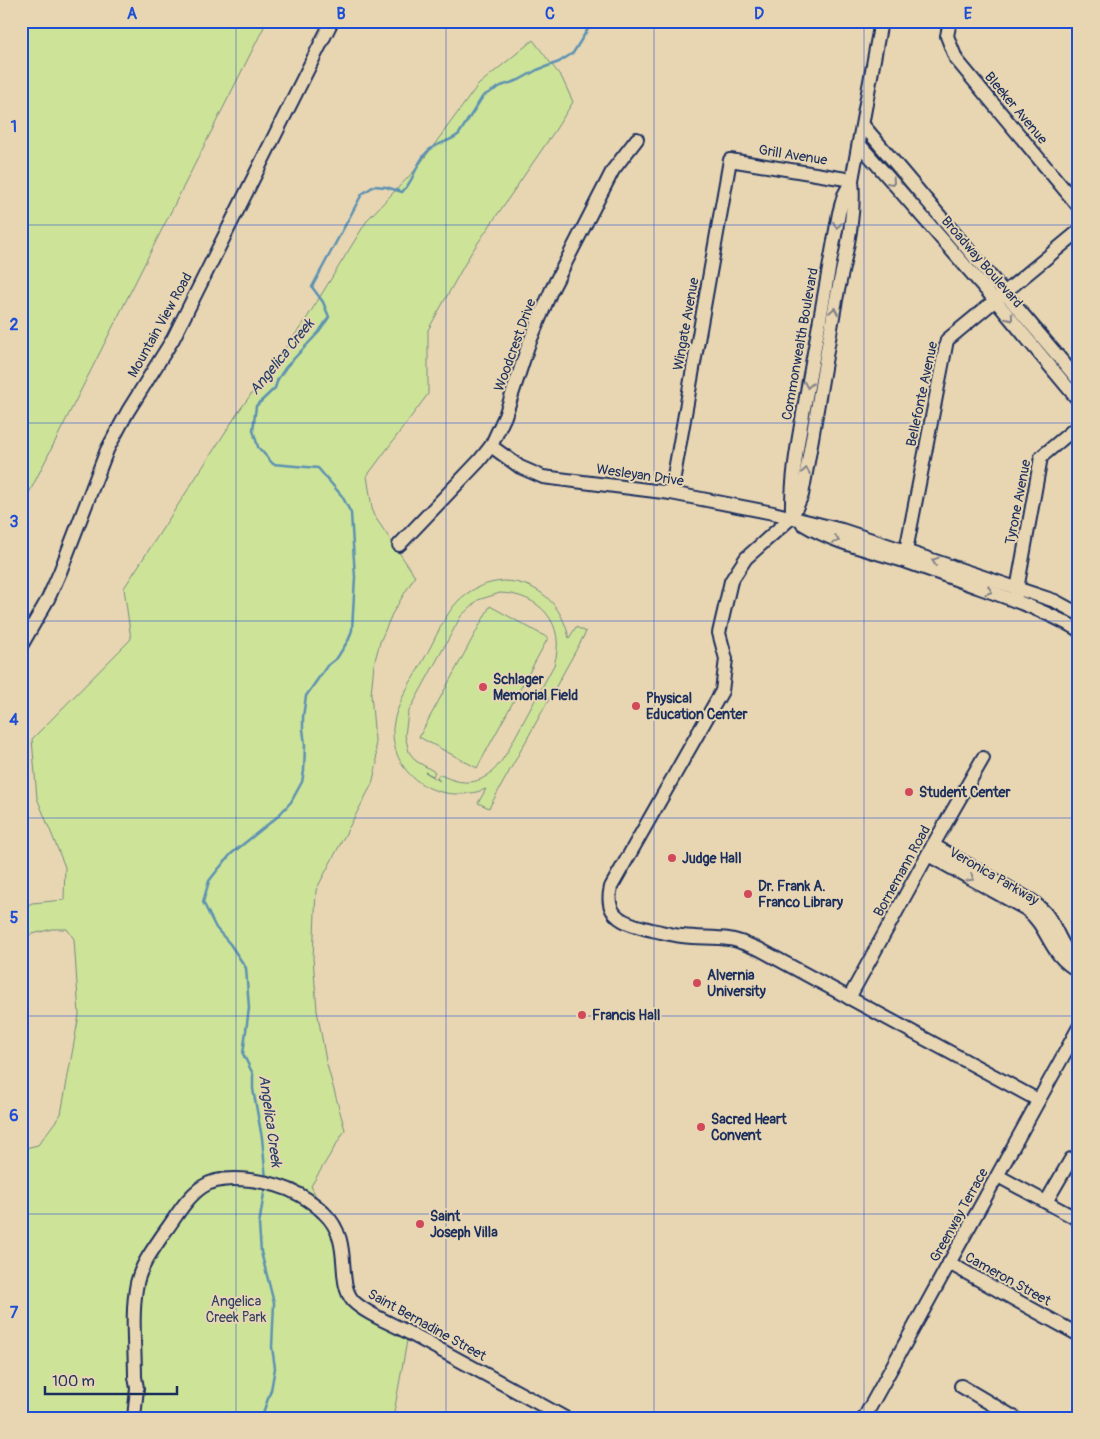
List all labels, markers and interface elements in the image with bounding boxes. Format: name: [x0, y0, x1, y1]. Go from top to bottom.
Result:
text: A: [127, 4, 138, 24]
text: B: [336, 4, 346, 24]
text: C: [545, 4, 555, 24]
text: D: [754, 4, 764, 24]
text: E: [964, 4, 973, 24]
street label: Bleeker Avenue: [981, 68, 1051, 148]
text: 1: [11, 117, 17, 137]
street label: Grill Avenue: [757, 141, 829, 169]
one-way arrow: [886, 176, 895, 185]
street label: Broadway Boulevard: [938, 213, 1026, 311]
one-way arrow: [832, 221, 843, 230]
street label: Commonwealth Boulevard: [778, 266, 822, 422]
street label: Mountain View Road: [124, 270, 196, 380]
street label: Wingate Avenue: [669, 276, 703, 372]
street label: Woodcrest Drive: [490, 296, 540, 394]
one-way arrow: [829, 307, 839, 316]
one-way arrow: [1004, 312, 1013, 321]
water label: Angelica Creek: [245, 314, 320, 399]
text: 2: [10, 315, 19, 335]
street label: Bellefonte Avenue: [903, 340, 941, 448]
one-way arrow: [804, 381, 814, 390]
street label: Tyrone Avenue: [1001, 458, 1035, 546]
street label: Wesleyan Drive: [595, 460, 685, 490]
one-way arrow: [801, 467, 811, 476]
text: 3: [10, 512, 19, 532]
one-way arrow: [831, 534, 839, 544]
one-way arrow: [931, 556, 940, 566]
one-way arrow: [985, 586, 993, 596]
place label: Schlager Memorial Field: [493, 671, 578, 704]
marker: Schlager Memorial Field: [477, 681, 489, 693]
place label: Physical Education Center: [646, 690, 748, 723]
marker: Physical Education Center: [630, 700, 642, 712]
text: 4: [9, 710, 19, 730]
place label: Student Center: [919, 784, 1012, 801]
marker: Student Center: [903, 786, 915, 798]
street label: Bornemann Road: [870, 822, 934, 920]
street label: Veronica Parkway: [946, 843, 1042, 909]
place label: Judge Hall: [682, 850, 742, 867]
marker: Judge Hall: [666, 852, 678, 864]
one-way arrow: [965, 872, 974, 882]
place label: Dr. Frank A. Franco Library: [758, 878, 843, 911]
marker: Dr. Frank A. Franco Library: [742, 888, 754, 900]
text: 5: [10, 908, 19, 928]
place label: Alvernia University: [707, 967, 766, 1000]
marker: Alvernia University: [691, 977, 703, 989]
place label: Francis Hall: [592, 1007, 660, 1024]
marker: Francis Hall: [576, 1009, 588, 1021]
water label: Angelica Creek: [254, 1074, 286, 1170]
text: 6: [9, 1106, 19, 1126]
place label: Sacred Heart Convent: [711, 1111, 787, 1144]
marker: Sacred Heart Convent: [695, 1121, 707, 1133]
street label: Greenway Terrace: [926, 1165, 992, 1265]
place label: Saint Joseph Villa: [430, 1208, 498, 1241]
marker: Saint Joseph Villa: [414, 1218, 426, 1230]
street label: Cameron Street: [962, 1248, 1054, 1310]
street label: Saint Bernadine Street: [365, 1285, 490, 1365]
park label: Angelica Creek Park: [206, 1293, 266, 1326]
text: 7: [10, 1303, 19, 1323]
scale bar: [45, 1364, 178, 1396]
text: 100 m: [52, 1372, 95, 1391]

